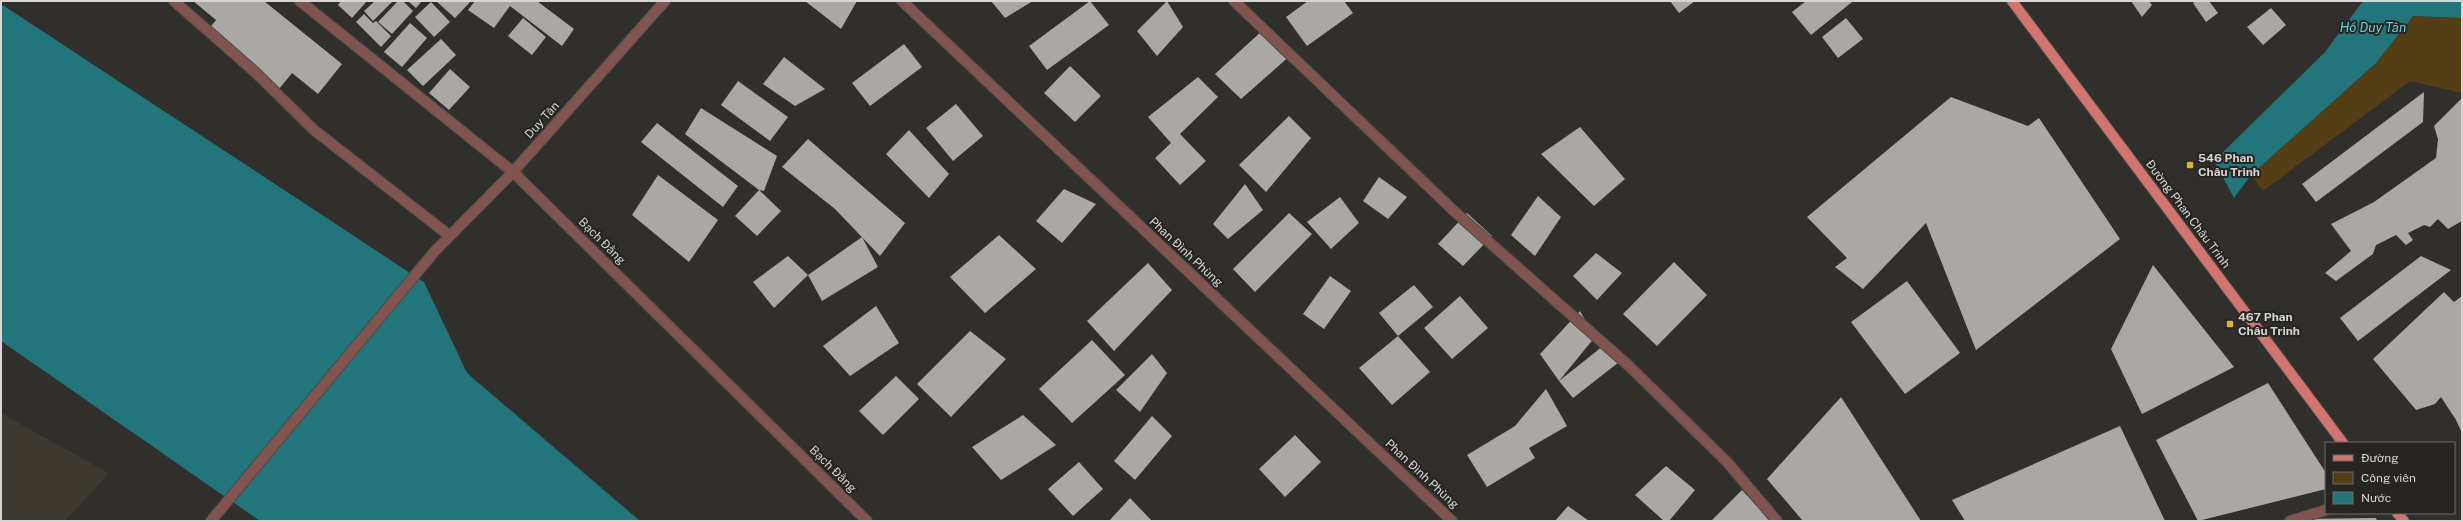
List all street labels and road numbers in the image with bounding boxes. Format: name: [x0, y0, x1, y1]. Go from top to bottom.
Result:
street label: Duy Tân: [522, 99, 562, 141]
street label: Đường Phan Châu Trinh: [2143, 157, 2233, 271]
street label: Phan Đình Phùng: [1146, 214, 1226, 290]
street label: Bạch Đằng: [576, 215, 628, 267]
street label: Phan Đình Phùng: [1382, 436, 1462, 512]
street label: Bạch Đằng: [807, 443, 859, 495]

